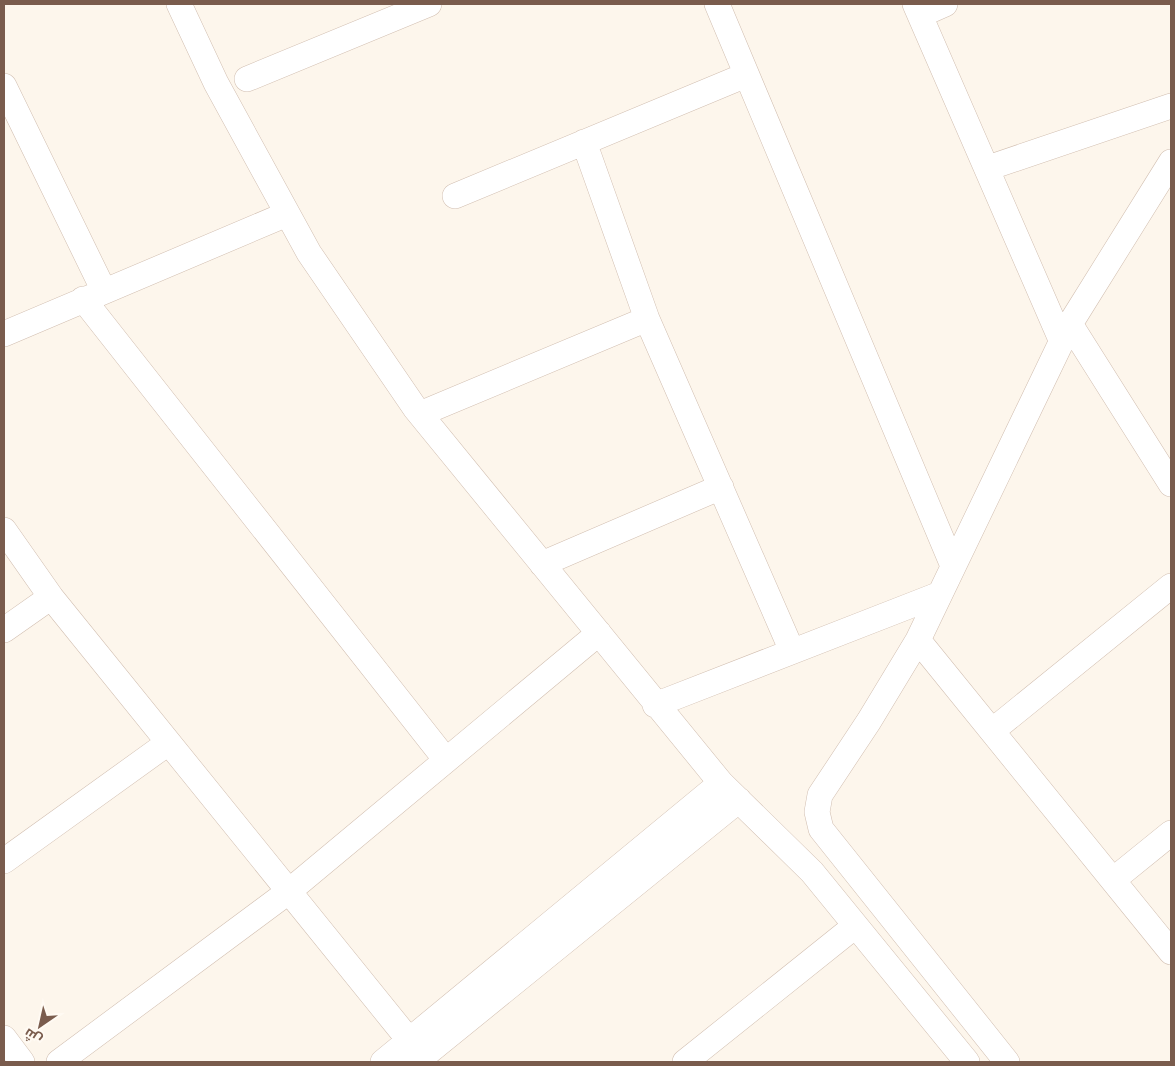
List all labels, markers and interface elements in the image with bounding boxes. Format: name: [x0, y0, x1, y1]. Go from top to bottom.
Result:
north arrow: [15, 1001, 65, 1051]
text: ش: [20, 1024, 45, 1049]

